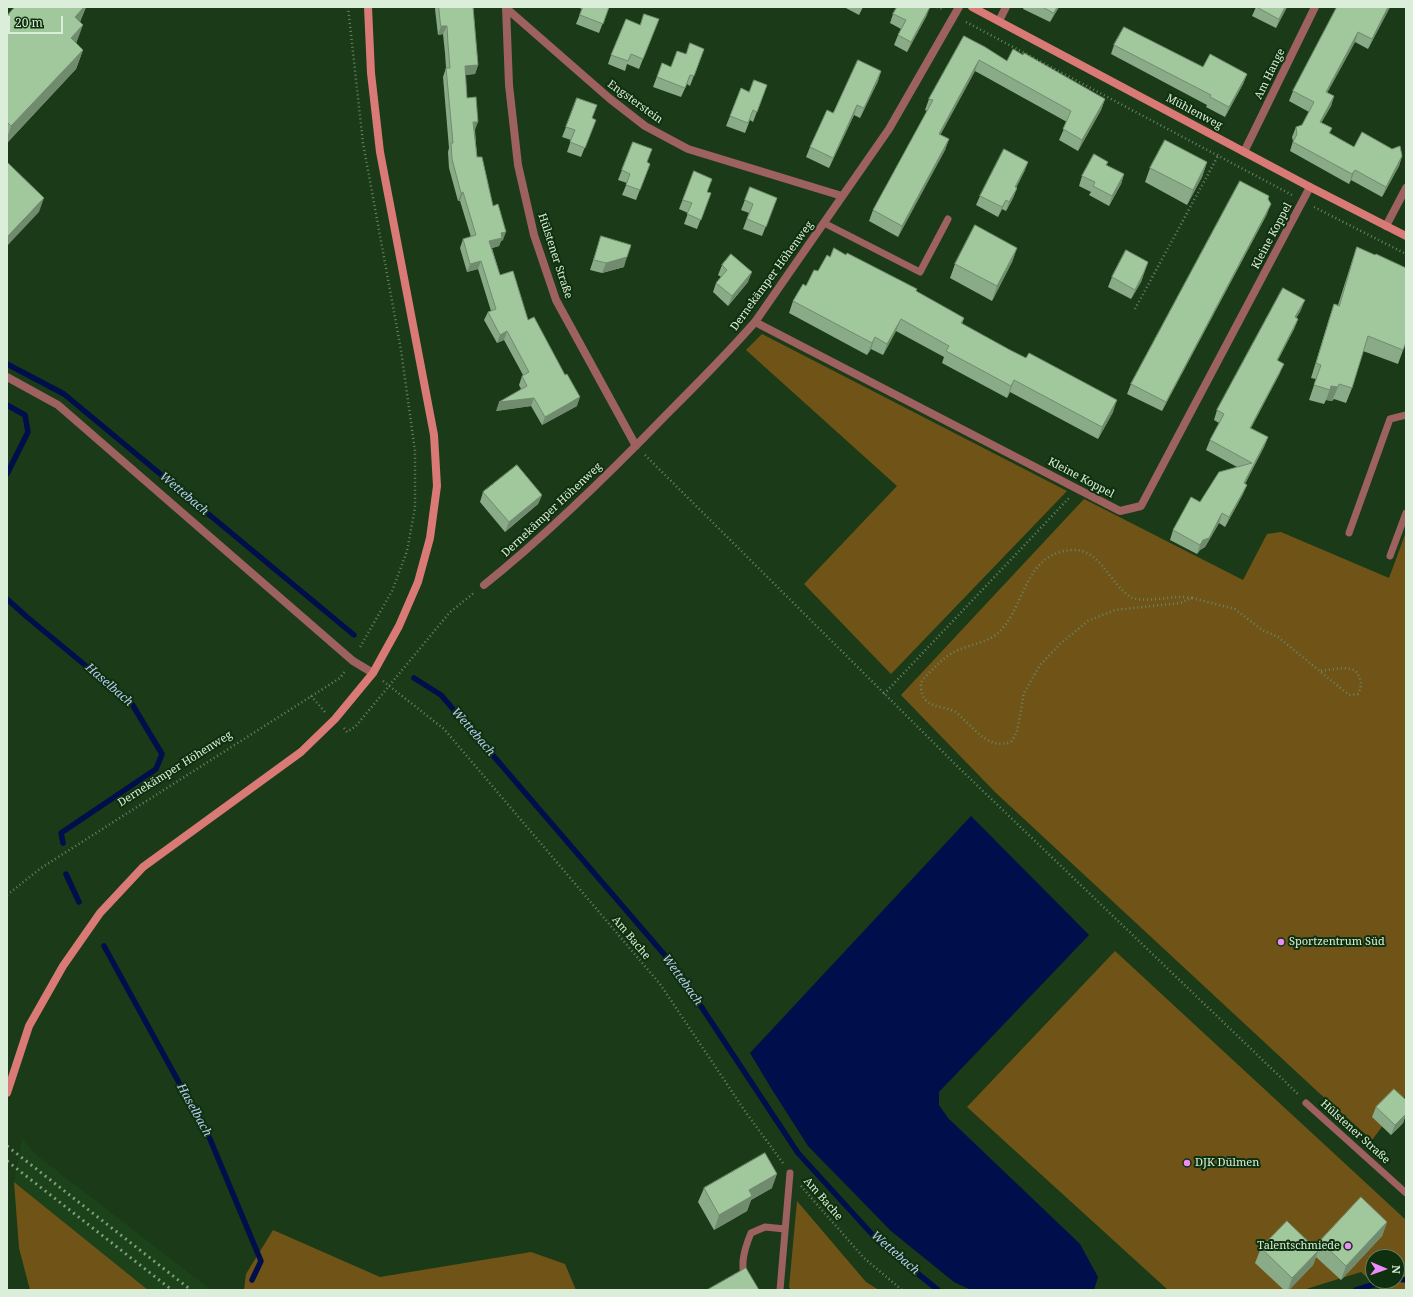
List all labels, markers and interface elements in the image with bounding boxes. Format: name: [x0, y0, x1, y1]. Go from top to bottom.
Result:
scale bar: [10, 8, 65, 34]
text: 20 m: [15, 14, 43, 31]
street label: Am Hange: [1252, 46, 1288, 102]
street label: Engsterstein: [605, 78, 665, 126]
street label: Mühlenweg: [1164, 92, 1224, 132]
street label: Kleine Koppel: [1249, 201, 1295, 271]
street label: Hülstener Straße: [535, 212, 575, 300]
street label: Dernekämper Höhenweg: [728, 219, 816, 333]
street label: Kleine Koppel: [1046, 455, 1116, 501]
street label: Dernekämper Höhenweg: [499, 460, 605, 560]
water label: Wettebach: [157, 469, 211, 519]
water label: Haselbach: [82, 660, 136, 710]
water label: Wettebach: [448, 705, 498, 759]
street label: Dernekämper Höhenweg: [116, 728, 234, 810]
street label: Am Bache: [609, 914, 653, 962]
place label: Sportzentrum Süd: [1289, 935, 1385, 949]
marker: Sportzentrum Süd: [1276, 937, 1286, 947]
water label: Wettebach: [659, 952, 705, 1008]
water label: Haselbach: [174, 1081, 214, 1139]
street label: Hülstener Straße: [1318, 1097, 1392, 1167]
place label: DJK Dülmen: [1195, 1156, 1259, 1170]
marker: DJK Dülmen: [1182, 1158, 1192, 1168]
street label: Am Bache: [801, 1175, 845, 1223]
water label: Wettebach: [868, 1228, 922, 1278]
place label: Talentschmiede: [1257, 1239, 1340, 1253]
marker: Talentschmiede: [1343, 1241, 1353, 1251]
north arrow: [1365, 1249, 1405, 1289]
text: N: [1389, 1265, 1404, 1274]

